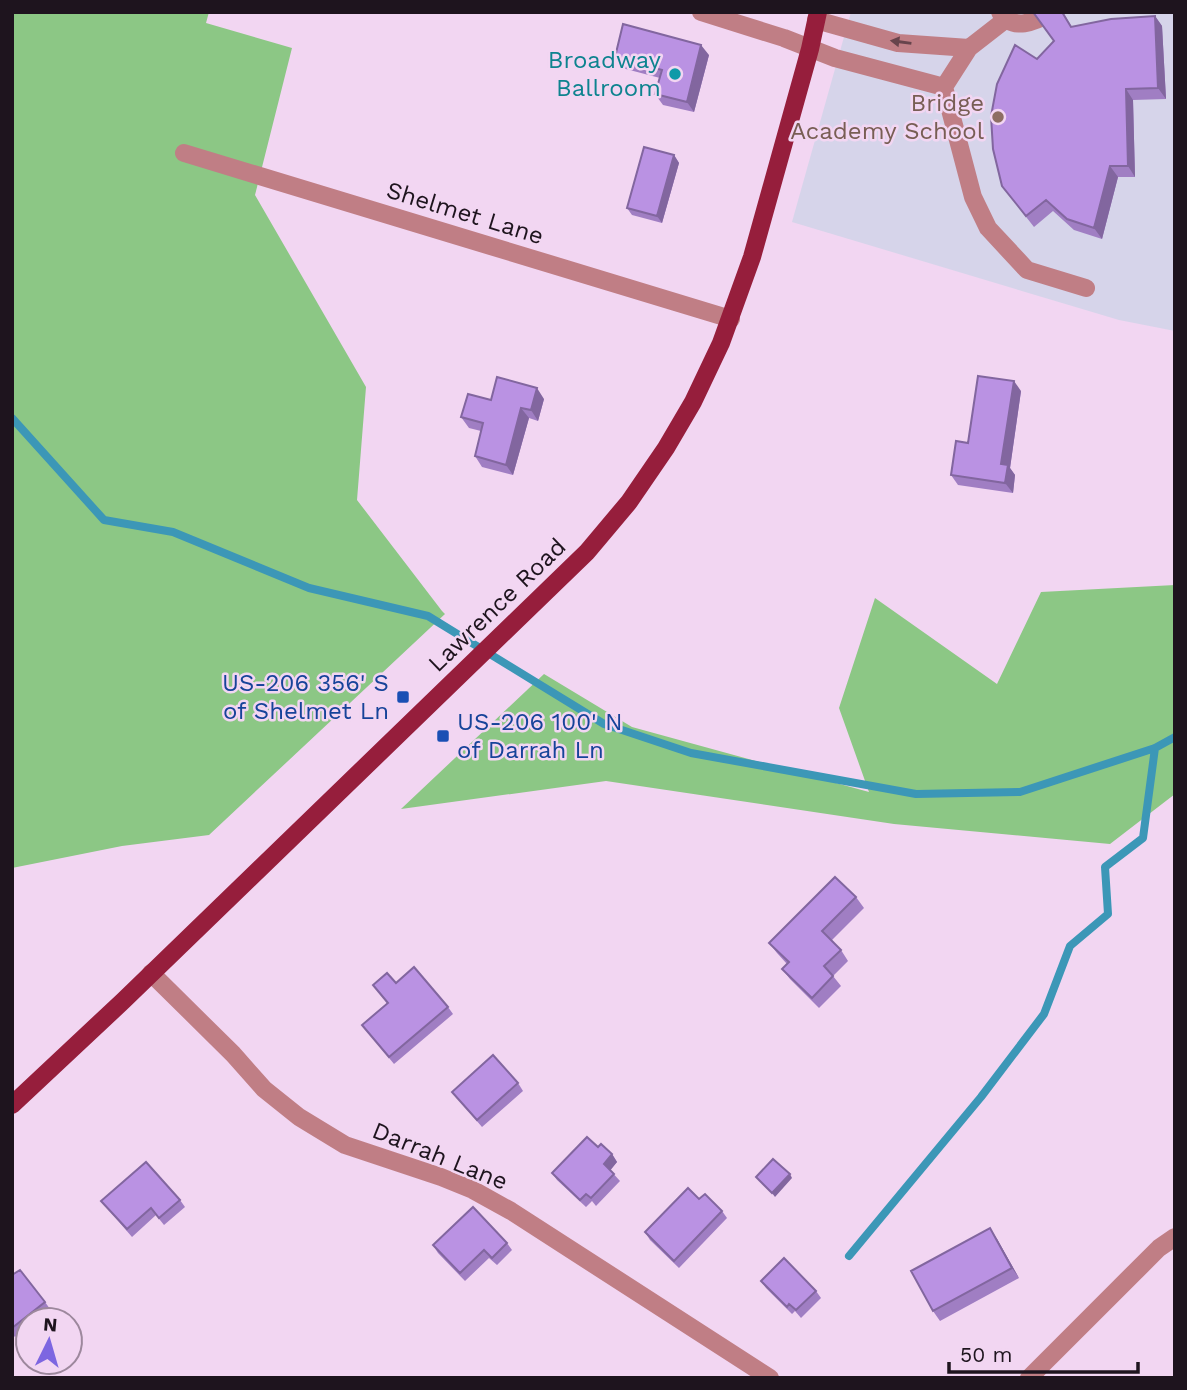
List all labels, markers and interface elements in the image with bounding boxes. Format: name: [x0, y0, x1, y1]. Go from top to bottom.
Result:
one-way arrow: [890, 37, 912, 48]
place label: Broadway Ballroom: [548, 46, 662, 102]
marker: Broadway Ballroom: [667, 66, 683, 82]
place label: Bridge Academy School: [790, 89, 985, 145]
marker: Bridge Academy School: [990, 109, 1006, 125]
street label: Shelmet Lane: [383, 176, 547, 250]
street label: Lawrence Road: [423, 532, 571, 678]
place label: US-206 356' S of Shelmet Ln: [222, 669, 389, 725]
marker: US-206 356' S of Shelmet Ln: [395, 689, 411, 705]
place label: US-206 100' N of Darrah Ln: [457, 708, 623, 764]
marker: US-206 100' N of Darrah Ln: [435, 728, 451, 744]
street label: Darrah Lane: [368, 1116, 512, 1196]
north arrow: [14, 1306, 84, 1376]
text: N: [42, 1312, 58, 1337]
scale bar: [949, 1330, 1138, 1374]
text: 50 m: [960, 1342, 1012, 1367]

